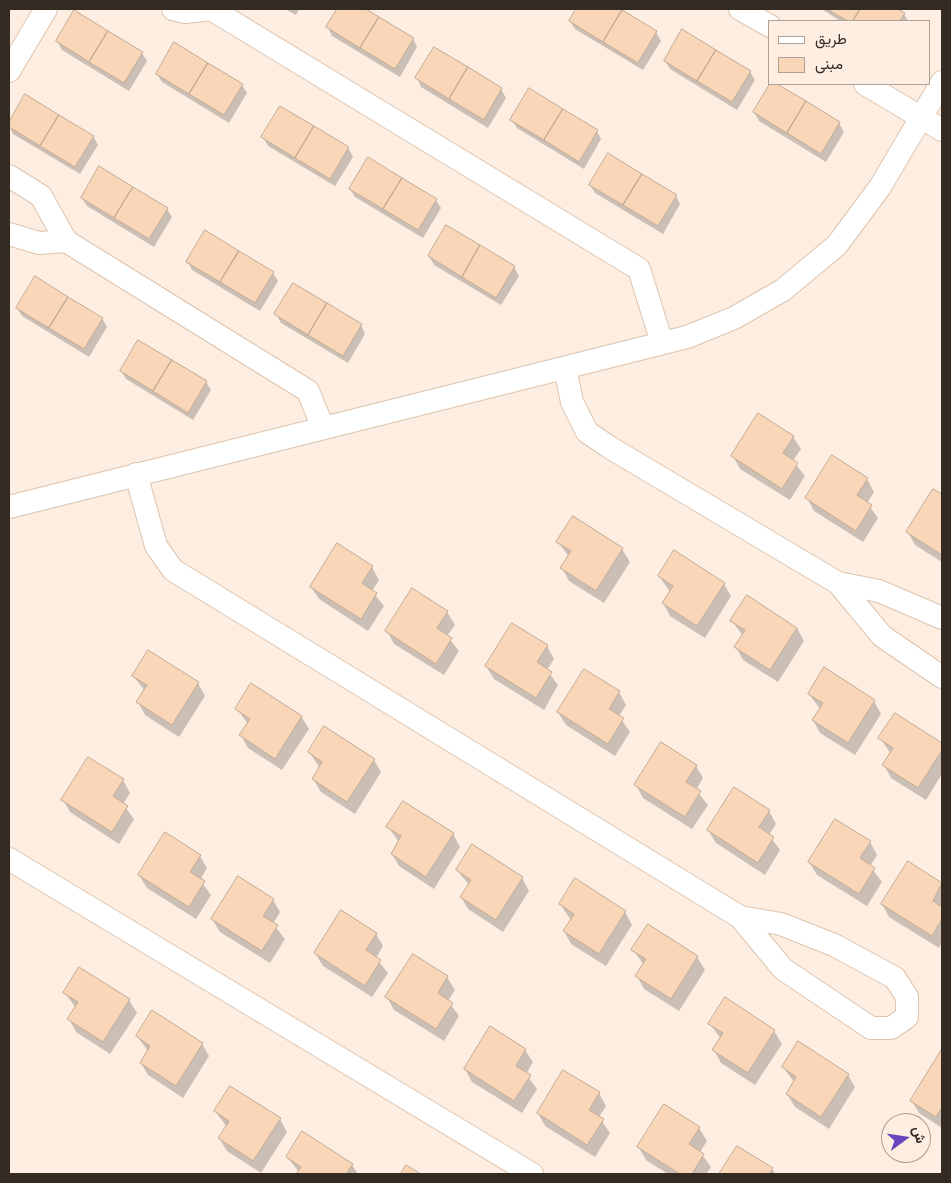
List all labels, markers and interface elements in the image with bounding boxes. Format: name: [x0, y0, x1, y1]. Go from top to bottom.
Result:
legend: [768, 20, 931, 85]
text: طريق: [815, 27, 847, 50]
text: مبنى: [815, 52, 843, 75]
north arrow: [881, 1113, 931, 1163]
text: ش: [908, 1124, 932, 1145]

